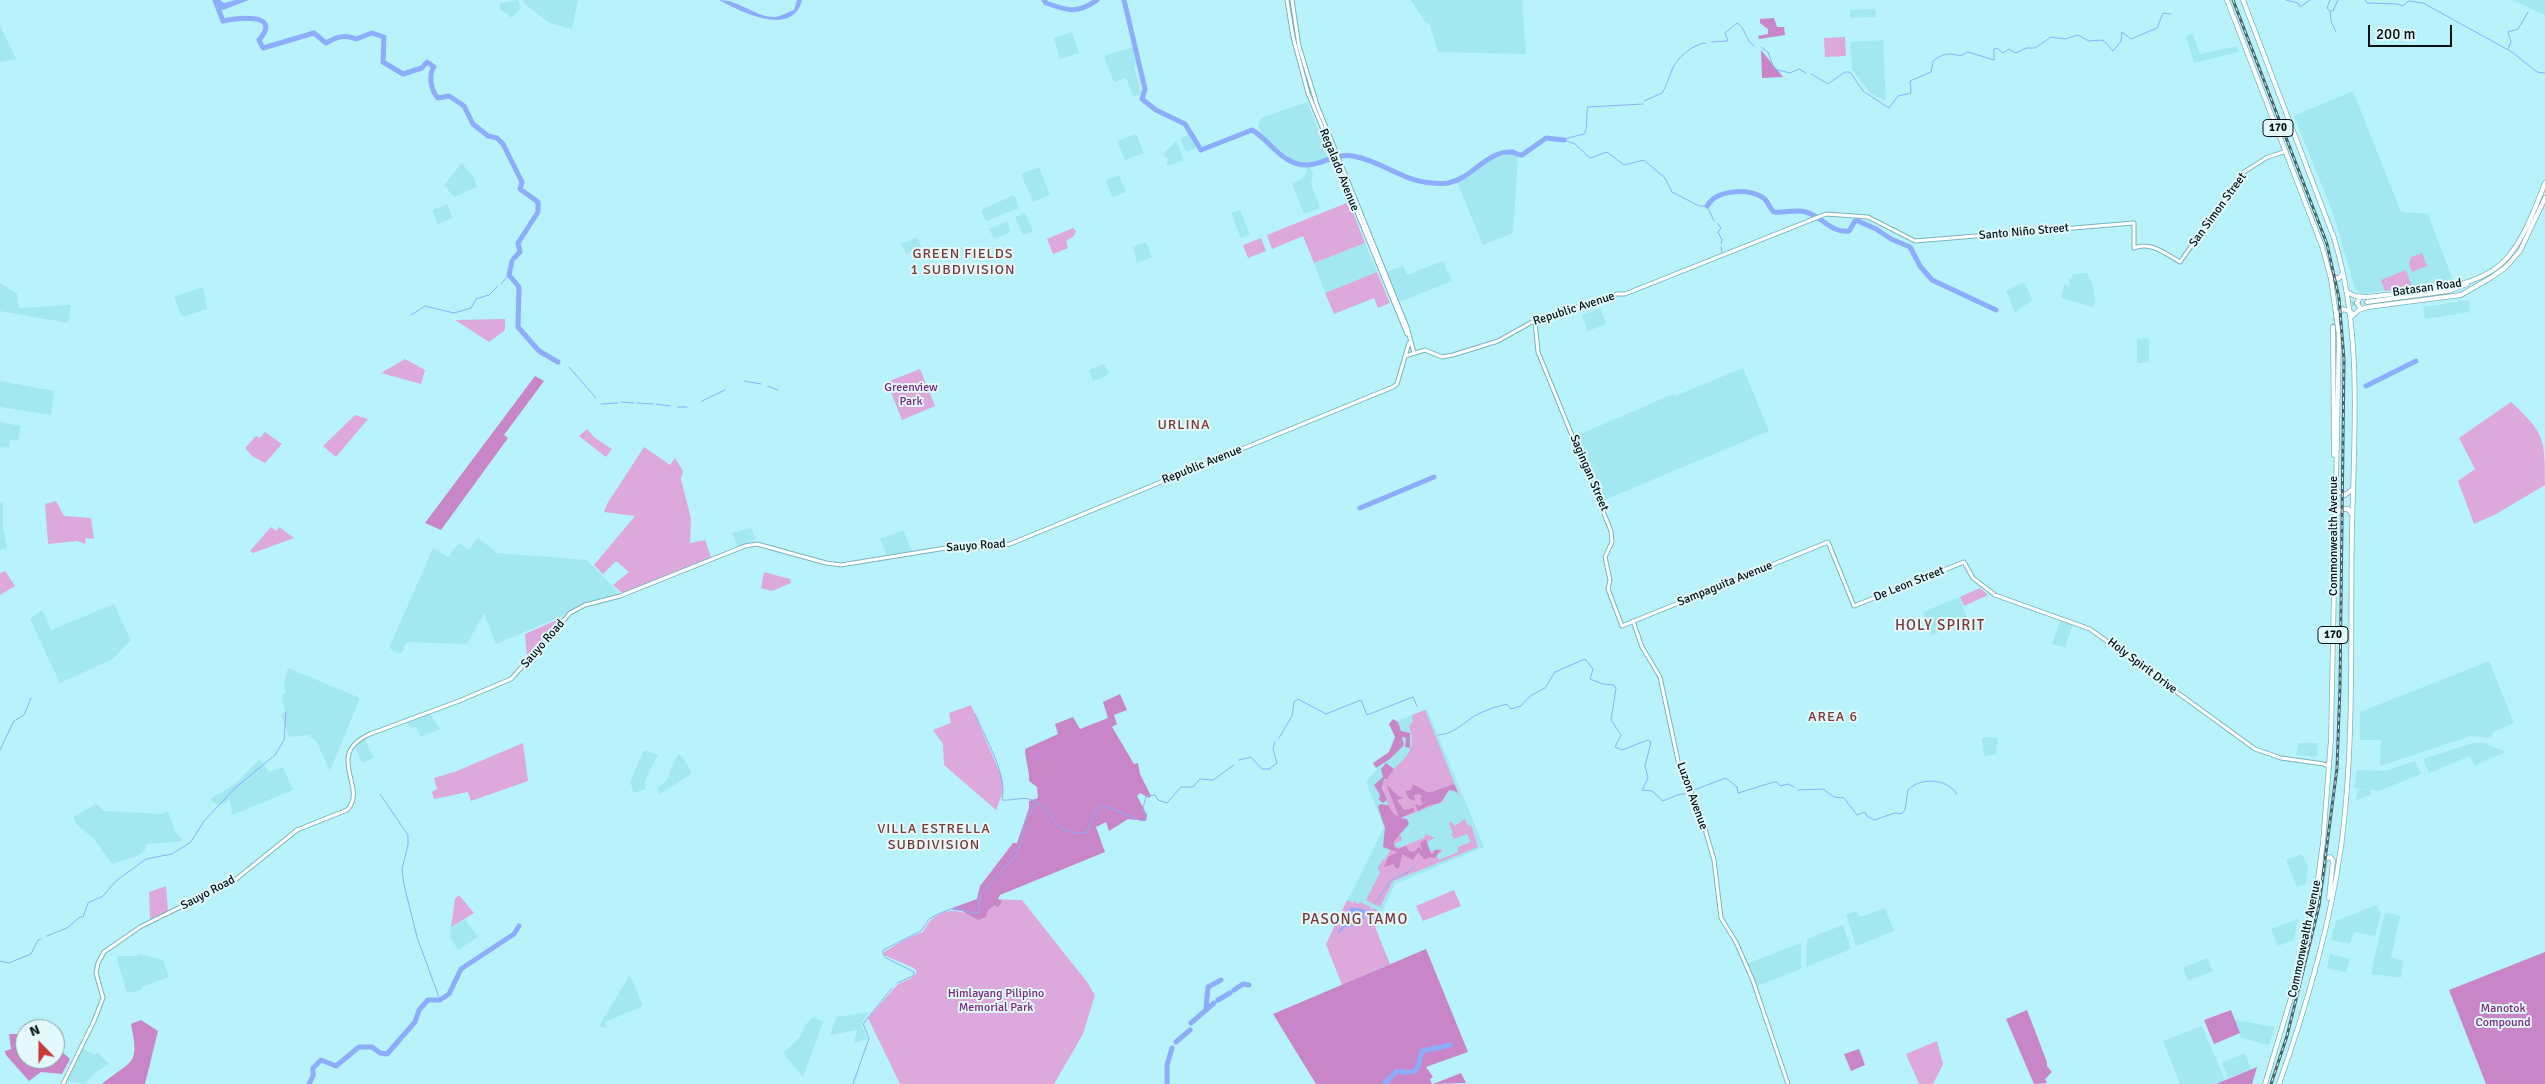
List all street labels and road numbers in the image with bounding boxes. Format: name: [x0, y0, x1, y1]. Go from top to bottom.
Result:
road number: 170: [2263, 120, 2293, 136]
street label: Regalado Avenue: [1316, 127, 1362, 213]
street label: San Simon Street: [2186, 170, 2250, 250]
street label: Santo Niño Street: [1978, 221, 2070, 243]
street label: Batasan Road: [2391, 276, 2463, 300]
street label: Republic Avenue: [1531, 289, 1617, 329]
street label: Sagingan Street: [1566, 433, 1612, 513]
street label: Republic Avenue: [1160, 442, 1244, 488]
street label: Commonwealth Avenue: [2327, 476, 2341, 596]
street label: Sauyo Road: [946, 537, 1006, 555]
street label: Sampaguita Avenue: [1675, 558, 1775, 610]
street label: De Leon Street: [1871, 563, 1947, 605]
street label: Sauyo Road: [518, 617, 568, 671]
road number: 170: [2318, 626, 2348, 644]
street label: Holy Spirit Drive: [2104, 635, 2180, 697]
street label: Luzon Avenue: [1673, 760, 1711, 832]
street label: Sauyo Road: [178, 873, 238, 913]
street label: Commonwealth Avenue: [2285, 879, 2325, 999]

